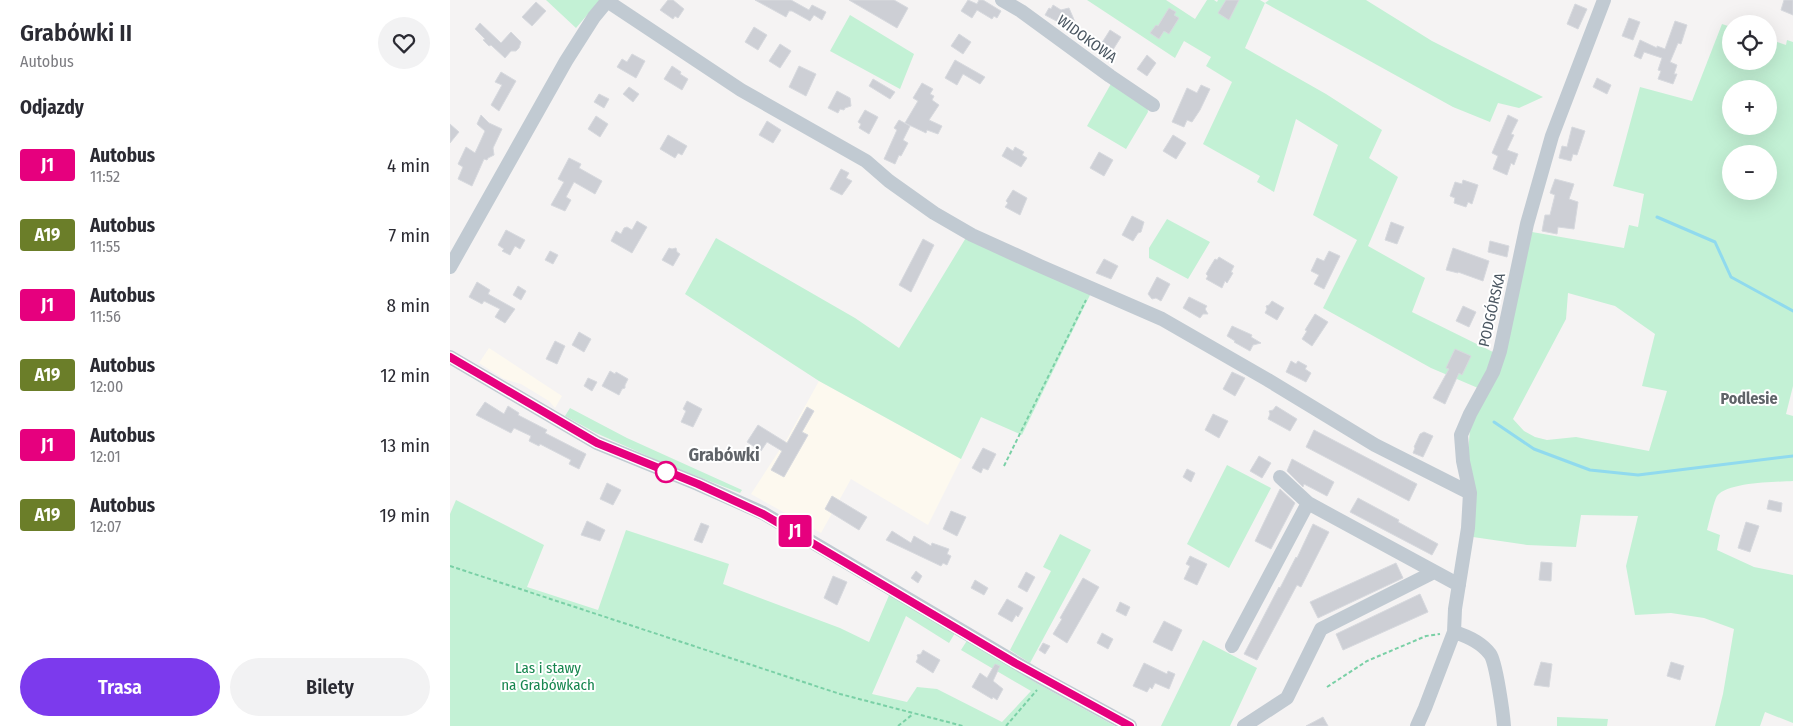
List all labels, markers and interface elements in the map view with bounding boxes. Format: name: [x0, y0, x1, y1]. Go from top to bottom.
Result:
street label: WIDOKOWA: [1054, 11, 1121, 67]
map controls: [1722, 15, 1777, 200]
button: locate: [1722, 15, 1777, 70]
button: heart: [378, 17, 430, 69]
text: Grabówki II: [20, 19, 132, 47]
text: Autobus: [20, 52, 74, 71]
button: +: [1722, 80, 1777, 135]
text: Odjazdy: [20, 96, 84, 119]
text: Autobus: [90, 144, 155, 167]
button: −: [1722, 145, 1777, 200]
text: J1: [41, 154, 54, 176]
text: 4 min: [387, 154, 430, 177]
text: 11:52: [90, 167, 120, 186]
text: Autobus: [90, 214, 155, 237]
text: A19: [35, 224, 60, 246]
text: 7 min: [388, 224, 430, 247]
text: 11:55: [90, 237, 120, 256]
street label: PODGÓRSKA: [1475, 271, 1509, 349]
text: Autobus: [90, 284, 155, 307]
text: J1: [41, 294, 54, 316]
text: 8 min: [387, 294, 430, 317]
text: 11:56: [90, 307, 121, 326]
text: Autobus: [90, 354, 155, 377]
text: A19: [35, 364, 60, 386]
text: 12 min: [380, 364, 430, 387]
text: 12:00: [90, 377, 123, 396]
district label: Podlesie: [1720, 389, 1778, 408]
text: Autobus: [90, 424, 155, 447]
text: J1: [41, 434, 54, 456]
text: 13 min: [380, 434, 430, 457]
district label: Grabówki: [688, 444, 760, 466]
text: 12:01: [90, 447, 121, 466]
unlabelled marker: [655, 461, 677, 483]
text: Autobus: [90, 494, 155, 517]
text: A19: [35, 504, 60, 526]
text: 19 min: [379, 504, 430, 527]
line badge: J1: [772, 515, 818, 547]
text: 12:07: [90, 517, 121, 536]
text: J1: [789, 520, 801, 542]
button: Trasa: [20, 658, 220, 716]
button: Bilety: [230, 658, 430, 716]
park label: Las i stawy na Grabówkach: [501, 659, 595, 694]

